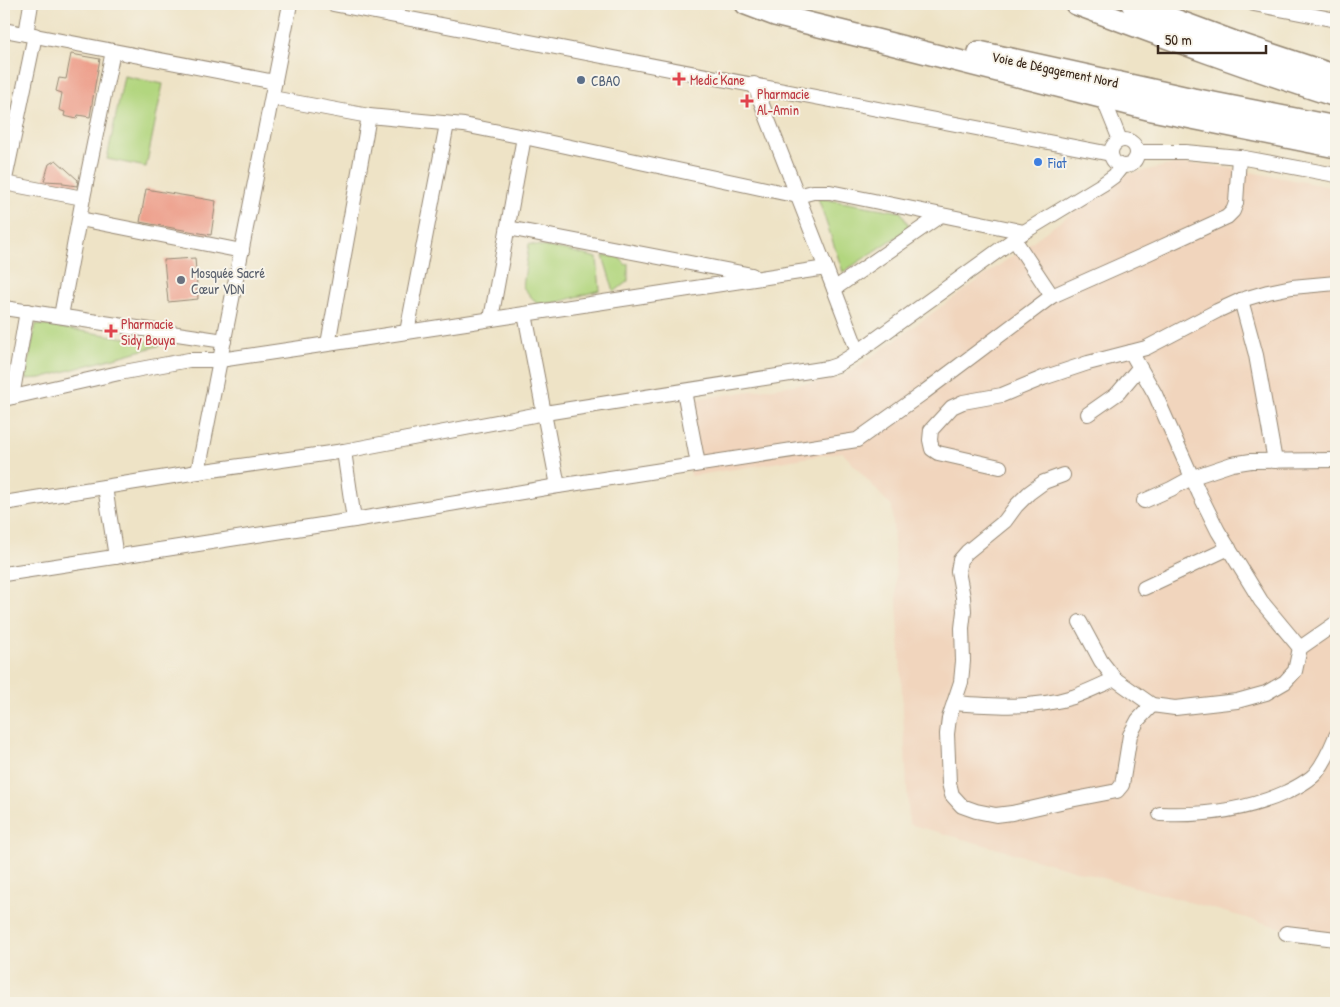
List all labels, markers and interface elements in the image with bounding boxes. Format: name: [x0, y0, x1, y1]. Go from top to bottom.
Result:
scale bar: [1158, 22, 1265, 54]
text: 50 m: [1165, 29, 1192, 50]
street label: Voie de Dégagement Nord: [990, 46, 1121, 93]
place label: Medic'Kane: [690, 70, 745, 89]
place label: CBAO: [591, 71, 621, 90]
marker: Medic'Kane: [672, 72, 686, 86]
marker: CBAO: [575, 74, 587, 86]
place label: Pharmacie Al-Amin: [757, 84, 810, 119]
marker: Pharmacie Al-Amin: [741, 95, 753, 107]
place label: Fiat: [1047, 153, 1067, 172]
marker: Fiat: [1032, 156, 1044, 168]
place label: Mosquée Sacré Cœur VDN: [191, 263, 266, 298]
marker: Mosquée Sacré Cœur VDN: [175, 274, 187, 286]
place label: Pharmacie Sidy Bouya: [121, 314, 175, 350]
marker: Pharmacie Sidy Bouya: [105, 325, 117, 337]

